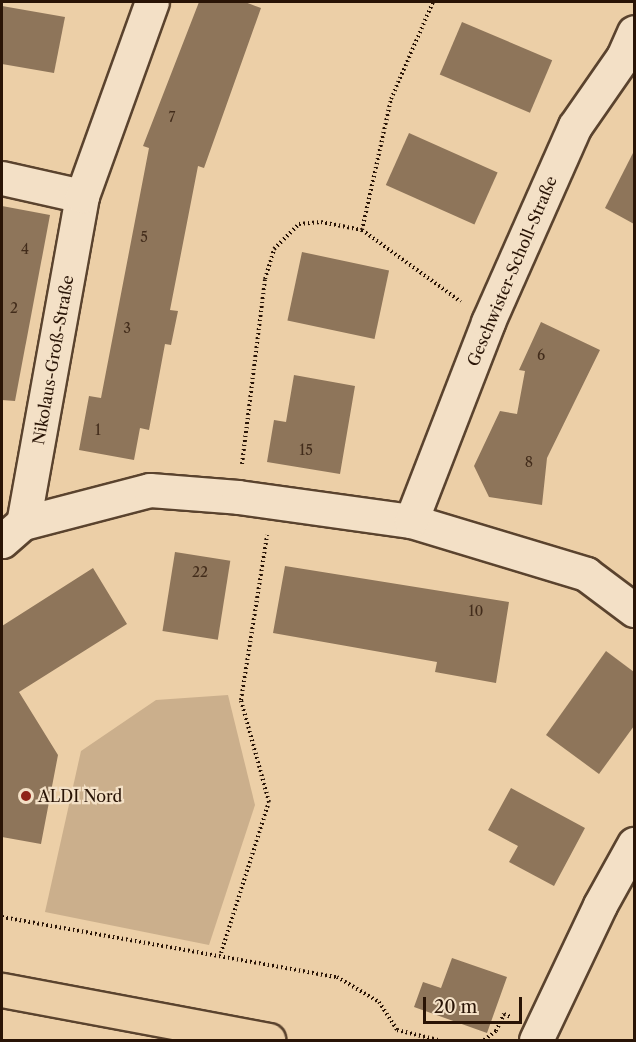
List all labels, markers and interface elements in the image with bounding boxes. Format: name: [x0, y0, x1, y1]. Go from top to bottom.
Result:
house number: 7: [169, 109, 175, 125]
street label: Geschwister-Scholl-Straße: [463, 173, 561, 369]
house number: 5: [140, 229, 148, 245]
house number: 4: [21, 241, 29, 257]
street label: Nikolaus-Groß-Straße: [29, 274, 77, 446]
house number: 2: [10, 300, 18, 316]
house number: 3: [123, 320, 131, 336]
house number: 6: [537, 347, 545, 363]
house number: 1: [95, 422, 101, 438]
house number: 15: [299, 442, 313, 458]
house number: 8: [525, 454, 533, 470]
house number: 22: [192, 564, 208, 580]
house number: 10: [469, 603, 483, 619]
place label: ALDI Nord: [38, 786, 122, 806]
marker: ALDI Nord: [19, 789, 33, 803]
scale bar: [426, 985, 525, 1023]
text: 20 m: [434, 996, 477, 1018]

